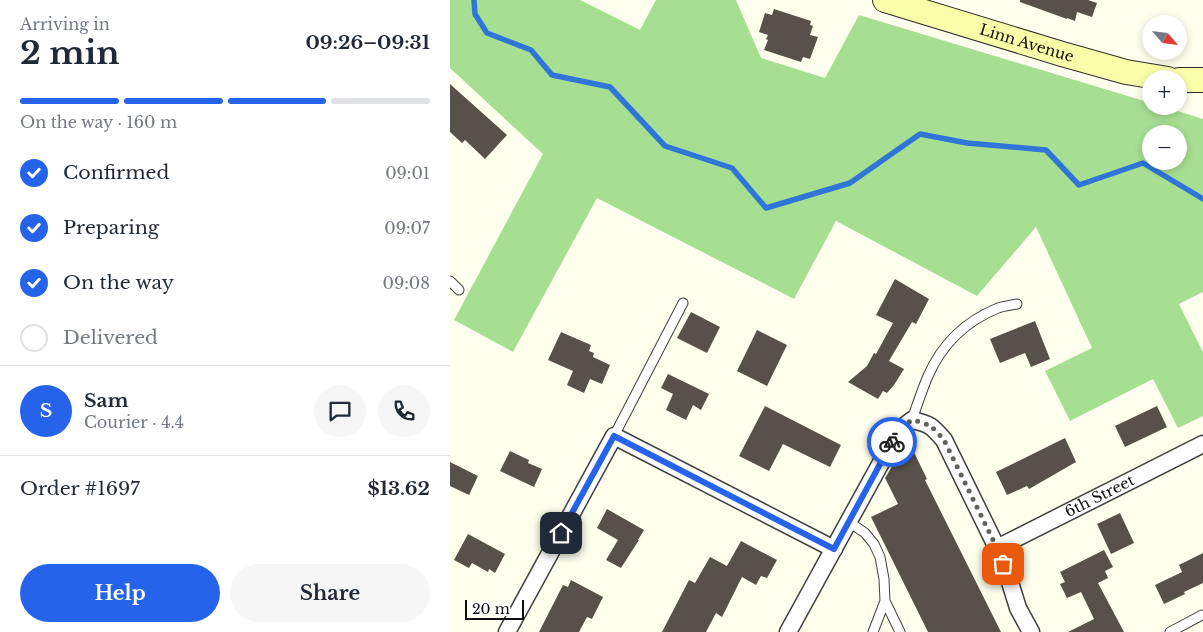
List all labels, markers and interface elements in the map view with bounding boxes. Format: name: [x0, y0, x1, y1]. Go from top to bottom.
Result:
text: Arriving in: [20, 14, 110, 34]
north arrow: [1142, 15, 1188, 60]
map controls: [1142, 15, 1187, 170]
street label: Linn Avenue: [977, 19, 1076, 66]
text: 09:26–09:31: [305, 31, 430, 54]
text: 2 min: [20, 33, 120, 73]
button: +: [1142, 70, 1187, 115]
text: On the way · 160 m: [20, 112, 177, 132]
button: −: [1142, 125, 1187, 170]
icon: check: [20, 159, 48, 187]
text: Confirmed: [63, 161, 169, 184]
text: 09:01: [385, 163, 430, 183]
icon: check: [20, 214, 48, 242]
text: Preparing: [63, 216, 159, 239]
text: 09:07: [384, 218, 430, 238]
icon: check: [20, 269, 48, 297]
text: On the way: [63, 271, 174, 294]
text: 09:08: [383, 273, 430, 293]
text: Delivered: [63, 326, 158, 349]
button: chat: [314, 385, 366, 437]
button: phone: [378, 385, 430, 437]
text: Sam: [84, 389, 129, 412]
text: S: [40, 399, 52, 422]
text: Courier · 4.4: [84, 412, 184, 432]
courier: [867, 417, 917, 467]
icon: bike: [878, 428, 906, 456]
street label: 6th Street: [1062, 470, 1138, 521]
text: Order #1697: [20, 477, 140, 500]
text: $13.62: [368, 477, 430, 500]
pin: [540, 512, 582, 554]
icon: home: [547, 519, 575, 547]
pin: [982, 543, 1024, 585]
icon: bag: [989, 550, 1017, 578]
button: Help: [20, 564, 220, 622]
button: Share: [230, 564, 430, 622]
scale bar: [465, 597, 524, 620]
text: 20 m: [472, 600, 510, 618]

